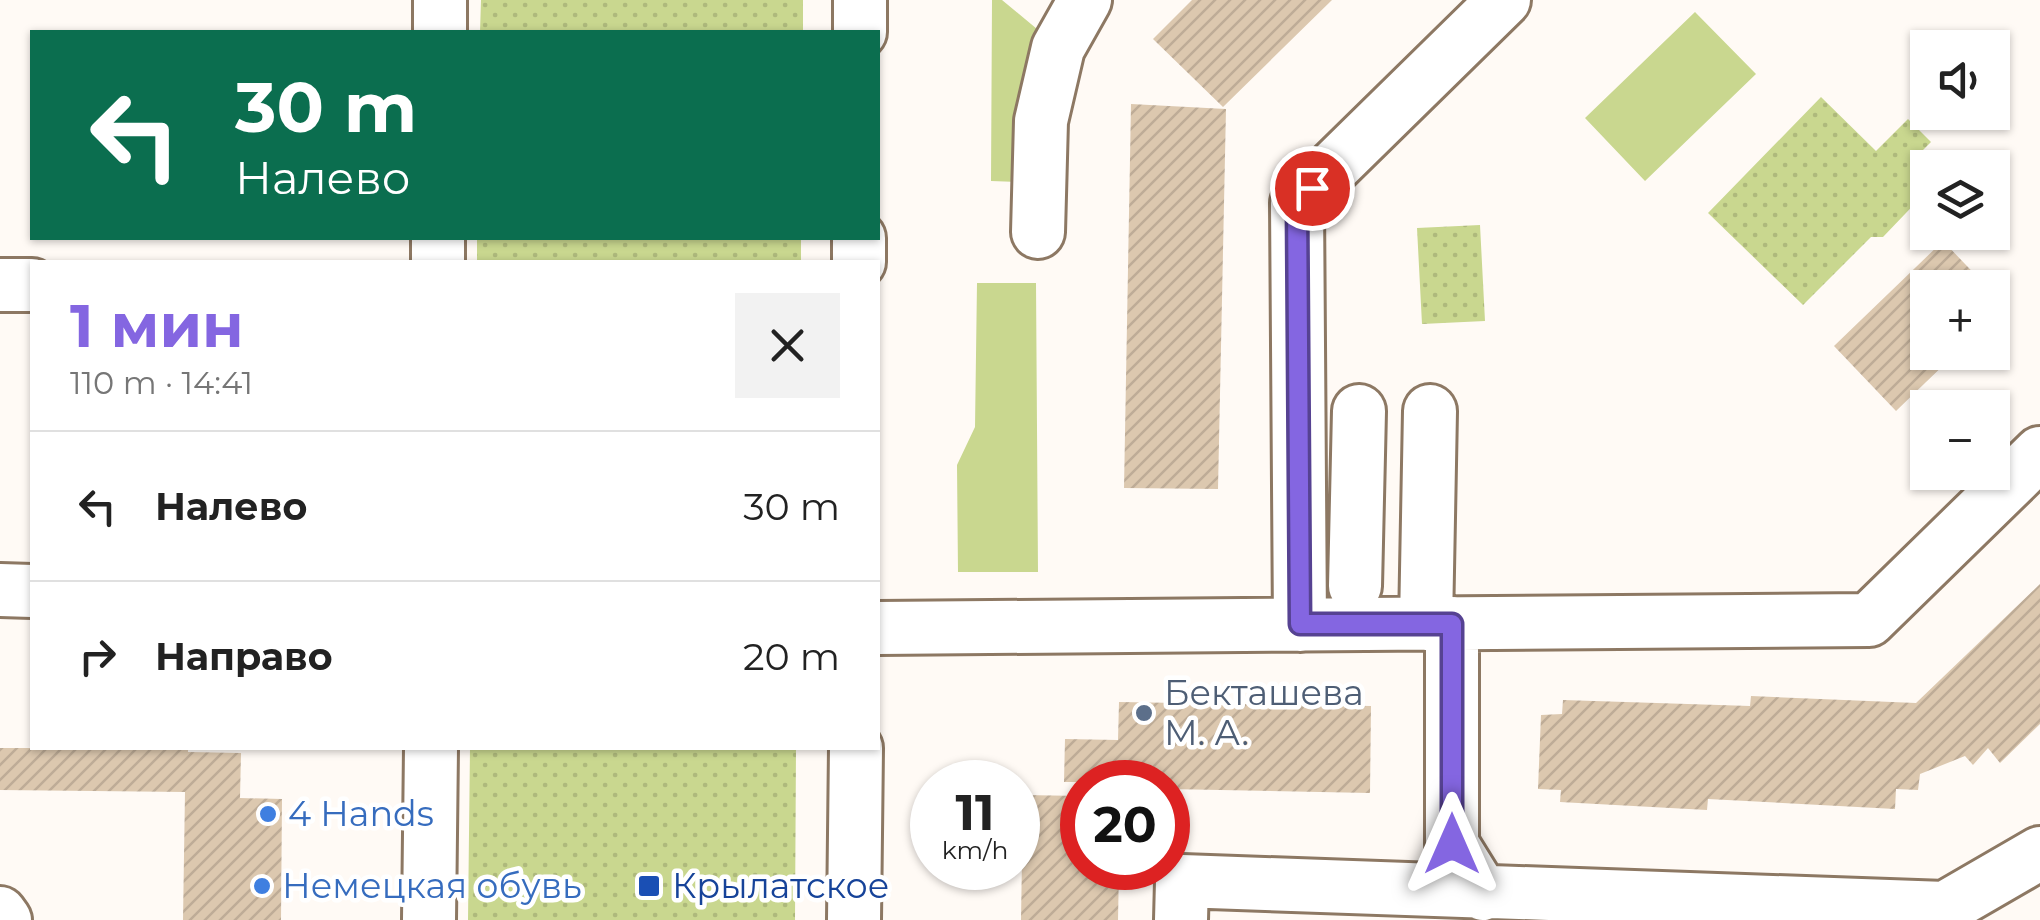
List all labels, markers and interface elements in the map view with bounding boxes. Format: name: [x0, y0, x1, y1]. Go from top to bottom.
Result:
map controls: [1910, 30, 2010, 490]
button: sound: [1910, 30, 2010, 130]
text: 30 m: [235, 64, 417, 150]
icon: left: [70, 70, 200, 200]
pin: [1270, 146, 1355, 231]
text: Налево: [235, 150, 410, 205]
button: layers: [1910, 150, 2010, 250]
icon: arrive: [1285, 161, 1340, 216]
button: +: [1910, 270, 2010, 370]
text: 1 мин: [70, 289, 244, 362]
button: close: [735, 293, 840, 398]
text: 110 m · 14:41: [70, 363, 253, 402]
button: −: [1910, 390, 2010, 490]
icon: left: [70, 479, 125, 534]
text: Налево: [155, 483, 307, 530]
text: 30 m: [743, 483, 840, 530]
icon: right: [70, 629, 125, 684]
text: Направо: [155, 633, 333, 680]
text: 20 m: [743, 633, 840, 680]
place label: Бекташева М. А.: [1164, 671, 1364, 754]
marker: Бекташева М. А.: [1133, 702, 1155, 724]
speed limit sign: 20: [1060, 760, 1190, 890]
text: 11: [955, 782, 995, 843]
place label: 4 Hands: [288, 792, 434, 835]
position arrow: [1400, 792, 1504, 896]
marker: 4 Hands: [257, 803, 279, 825]
text: km/h: [942, 835, 1008, 865]
place label: Немецкая обувь: [282, 864, 582, 907]
place label: Крылатское: [672, 864, 889, 907]
marker: Крылатское: [636, 873, 662, 899]
marker: Немецкая обувь: [251, 875, 273, 897]

